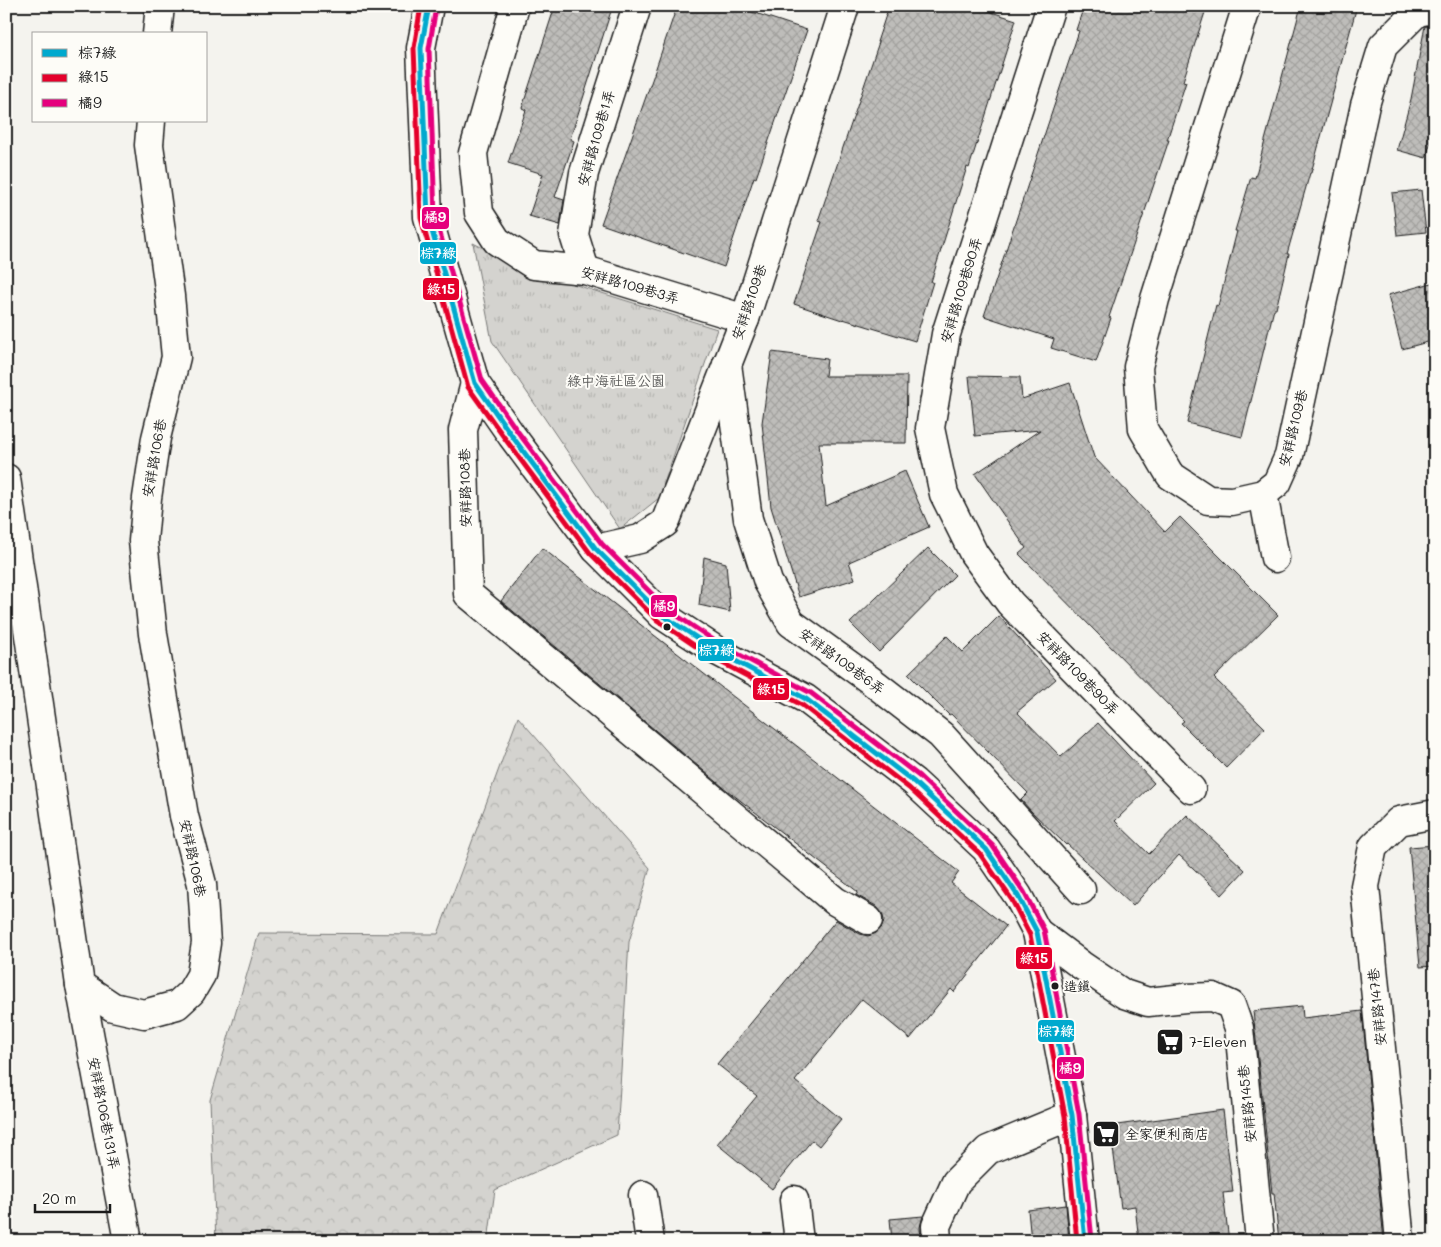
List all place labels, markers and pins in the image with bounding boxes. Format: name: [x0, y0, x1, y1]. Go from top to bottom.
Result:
unlabelled marker: [662, 622, 672, 632]
place label: 造鎮: [1064, 977, 1090, 994]
marker: 造鎮: [1050, 981, 1060, 991]
supermarket icon: 7-Eleven: [1155, 1027, 1185, 1057]
place label: 7-Eleven: [1189, 1032, 1247, 1051]
supermarket icon: 全家便利商店: [1091, 1119, 1121, 1149]
place label: 全家便利商店: [1125, 1124, 1209, 1143]

